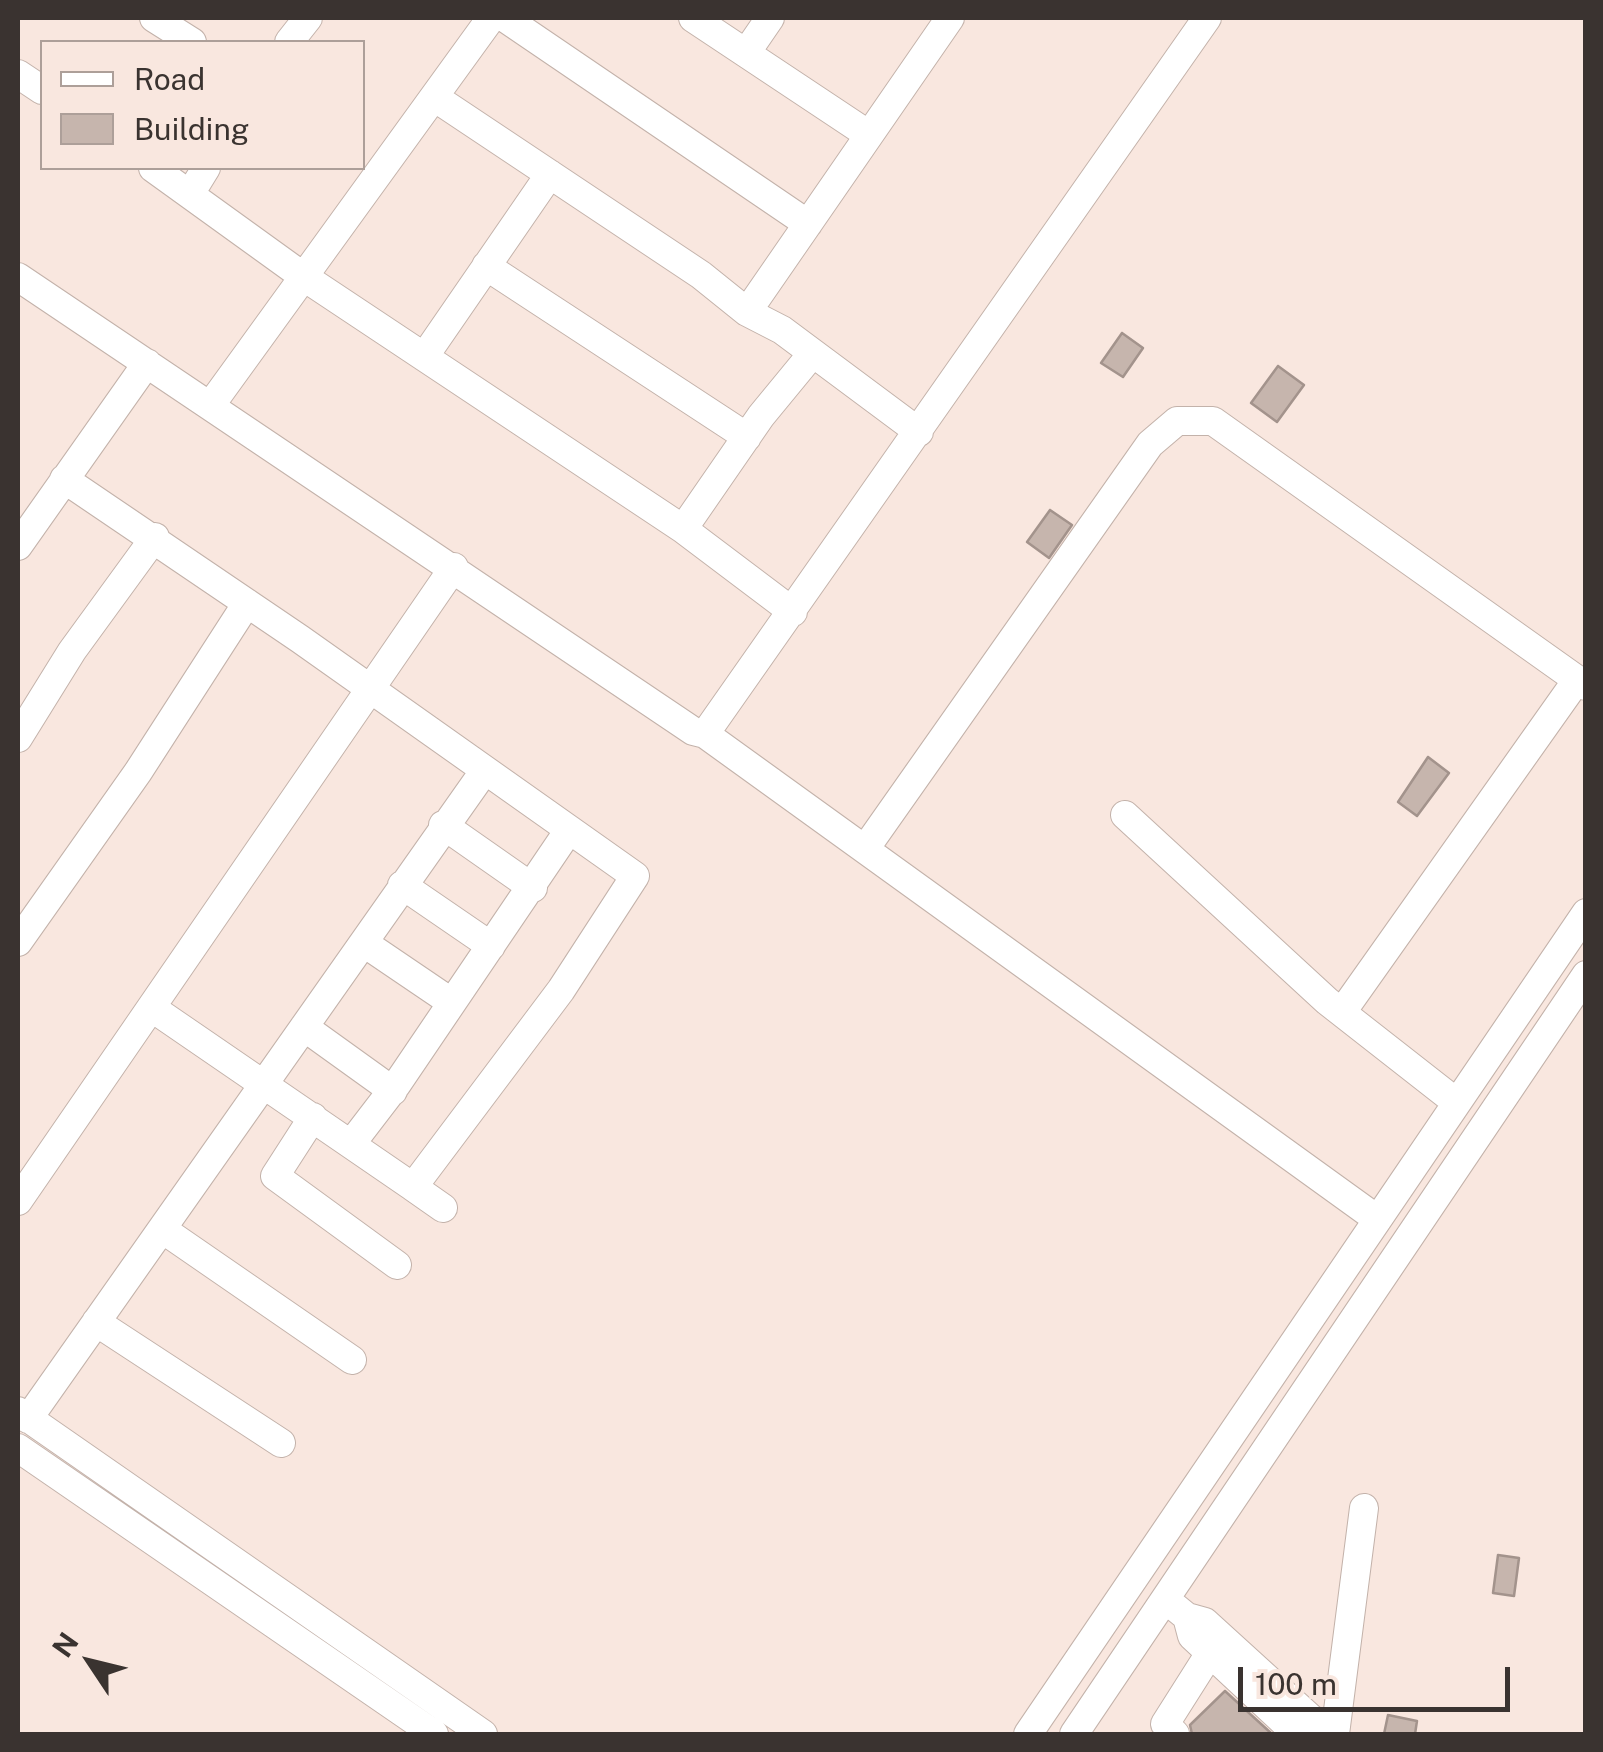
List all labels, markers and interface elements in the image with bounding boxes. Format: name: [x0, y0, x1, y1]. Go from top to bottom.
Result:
legend: [40, 40, 365, 170]
text: Road: [134, 61, 205, 97]
text: Building: [134, 111, 249, 147]
north arrow: [40, 1612, 140, 1712]
text: N: [45, 1626, 85, 1663]
scale bar: [1243, 1647, 1516, 1709]
text: 100 m: [1255, 1666, 1337, 1702]

